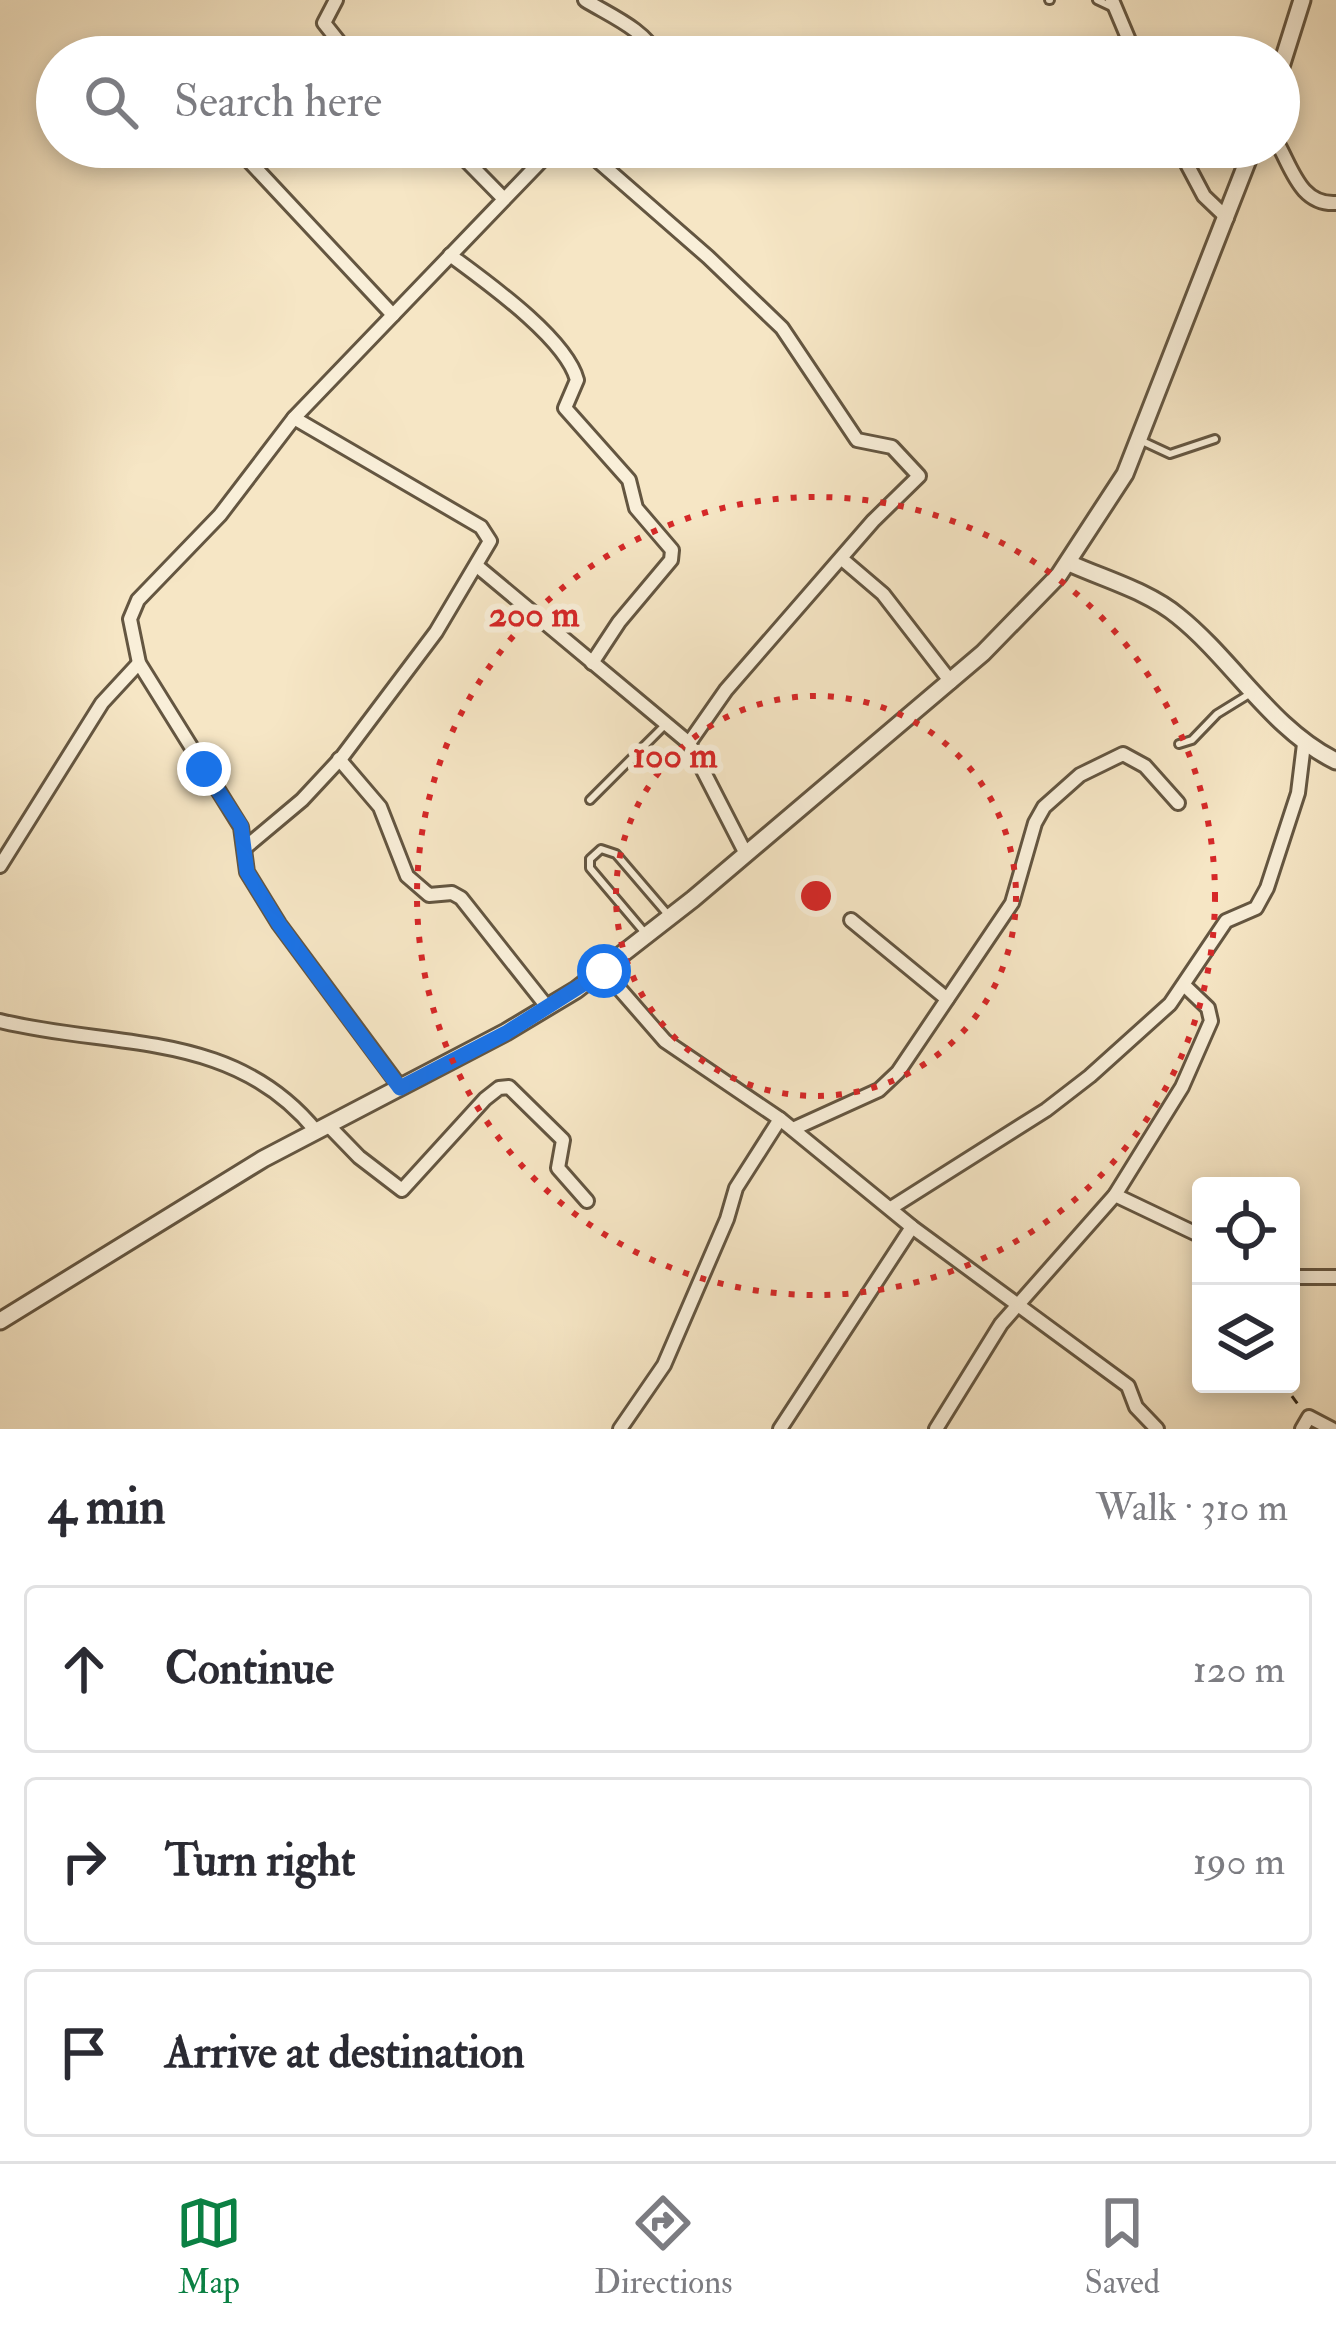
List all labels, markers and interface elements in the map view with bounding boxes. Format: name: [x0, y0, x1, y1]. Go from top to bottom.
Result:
search box: [36, 36, 1300, 168]
icon: search: [78, 69, 144, 135]
text: Search here: [174, 74, 382, 130]
text: 200 m: [489, 592, 579, 637]
text: 100 m: [632, 733, 718, 778]
route end: [177, 742, 231, 796]
centre of rings: [795, 875, 837, 917]
route start: [577, 944, 631, 998]
map controls: [1192, 1177, 1300, 1393]
button: locate: [1192, 1177, 1300, 1285]
button: layers: [1192, 1285, 1300, 1393]
text: 4 min: [48, 1475, 166, 1539]
text: Walk · 310 m: [1096, 1483, 1288, 1532]
icon: ahead: [51, 1636, 117, 1702]
text: Continue: [165, 1641, 334, 1697]
text: 120 m: [1193, 1645, 1285, 1694]
icon: right: [51, 1828, 117, 1894]
text: Turn right: [165, 1833, 355, 1889]
text: 190 m: [1193, 1837, 1285, 1886]
icon: arrive: [51, 2020, 117, 2086]
text: Arrive at destination: [165, 2025, 525, 2081]
tab: Map: [176, 2190, 242, 2303]
tab: Directions: [594, 2190, 733, 2303]
tab: Saved: [1085, 2190, 1160, 2303]

